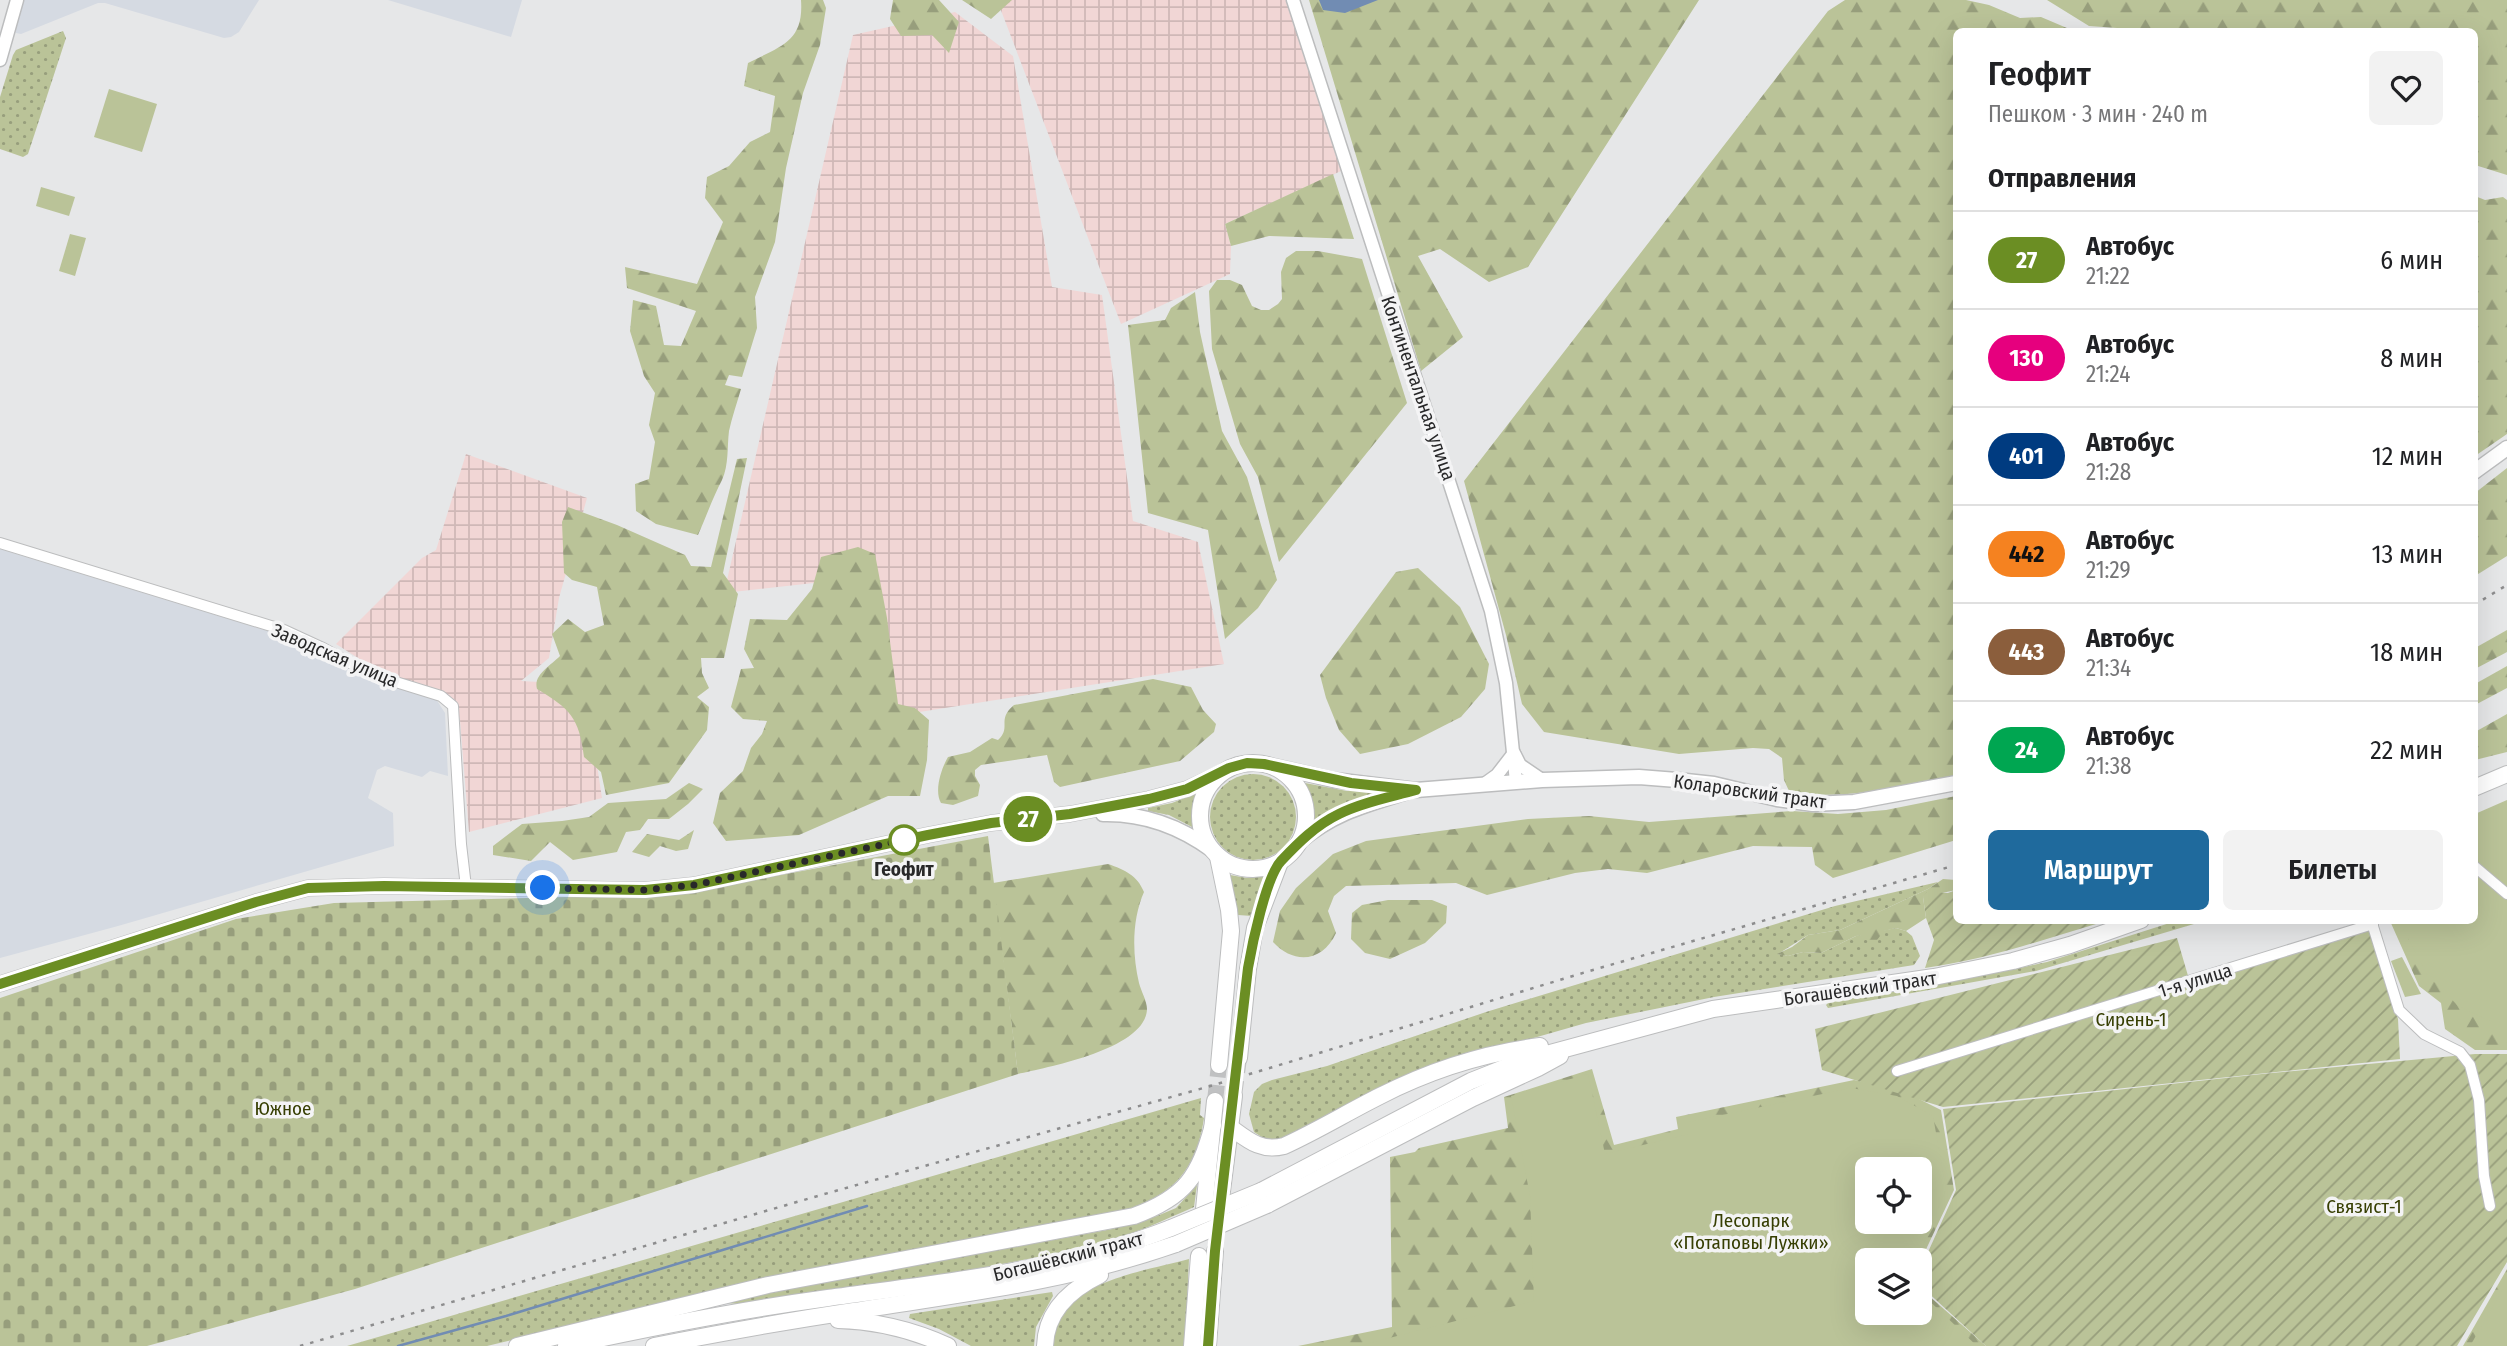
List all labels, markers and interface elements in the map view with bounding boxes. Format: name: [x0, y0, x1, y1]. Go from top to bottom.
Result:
button: heart: [2369, 51, 2443, 125]
text: Геофит: [1988, 54, 2091, 94]
text: Пешком · 3 мин · 240 m: [1988, 100, 2208, 128]
text: Отправления: [1988, 163, 2137, 194]
text: Автобус: [2086, 231, 2174, 262]
text: 6 мин: [2380, 245, 2443, 276]
text: 27: [2016, 246, 2037, 274]
text: 21:22: [2086, 262, 2130, 290]
street label: Континентальная улица: [1376, 293, 1461, 483]
text: Автобус: [2086, 329, 2174, 360]
text: 8 мин: [2380, 343, 2443, 374]
text: 130: [2009, 344, 2044, 372]
text: 21:24: [2086, 360, 2130, 388]
text: Автобус: [2086, 427, 2174, 458]
text: 12 мин: [2372, 441, 2443, 472]
text: 401: [2009, 442, 2044, 470]
text: 21:28: [2086, 458, 2131, 486]
text: Автобус: [2086, 525, 2174, 556]
text: 13 мин: [2371, 539, 2443, 570]
text: 442: [2009, 540, 2044, 568]
text: 21:29: [2086, 556, 2131, 584]
street label: Заводская улица: [268, 619, 401, 692]
text: Автобус: [2086, 623, 2174, 654]
text: 18 мин: [2370, 637, 2443, 668]
text: 443: [2009, 638, 2044, 666]
text: 21:34: [2086, 654, 2131, 682]
text: Автобус: [2086, 721, 2174, 752]
text: 22 мин: [2370, 735, 2443, 766]
text: 24: [2015, 736, 2038, 764]
text: 21:38: [2086, 752, 2132, 780]
street label: Коларовский тракт: [1672, 769, 1828, 814]
line badge: 27: [996, 796, 1060, 842]
text: 27: [1017, 805, 1039, 833]
marker: Геофит: [889, 825, 919, 855]
button: Маршрут: [1988, 830, 2209, 910]
button: Билеты: [2223, 830, 2443, 910]
place label: Геофит: [874, 858, 935, 881]
your location: [525, 870, 560, 905]
street label: 1-я улица: [2156, 958, 2235, 1003]
street label: Богашёвский тракт: [1782, 966, 1938, 1011]
park label: Сирень-1: [2096, 1008, 2166, 1031]
park label: Южное: [255, 1097, 311, 1120]
map controls: [1855, 1157, 1932, 1325]
button: locate: [1855, 1157, 1932, 1234]
park label: Связист-1: [2326, 1195, 2402, 1218]
park label: Лесопарк «Потаповы Лужки»: [1673, 1209, 1829, 1254]
street label: Богашёвский тракт: [991, 1227, 1146, 1286]
button: layers: [1855, 1248, 1932, 1325]

